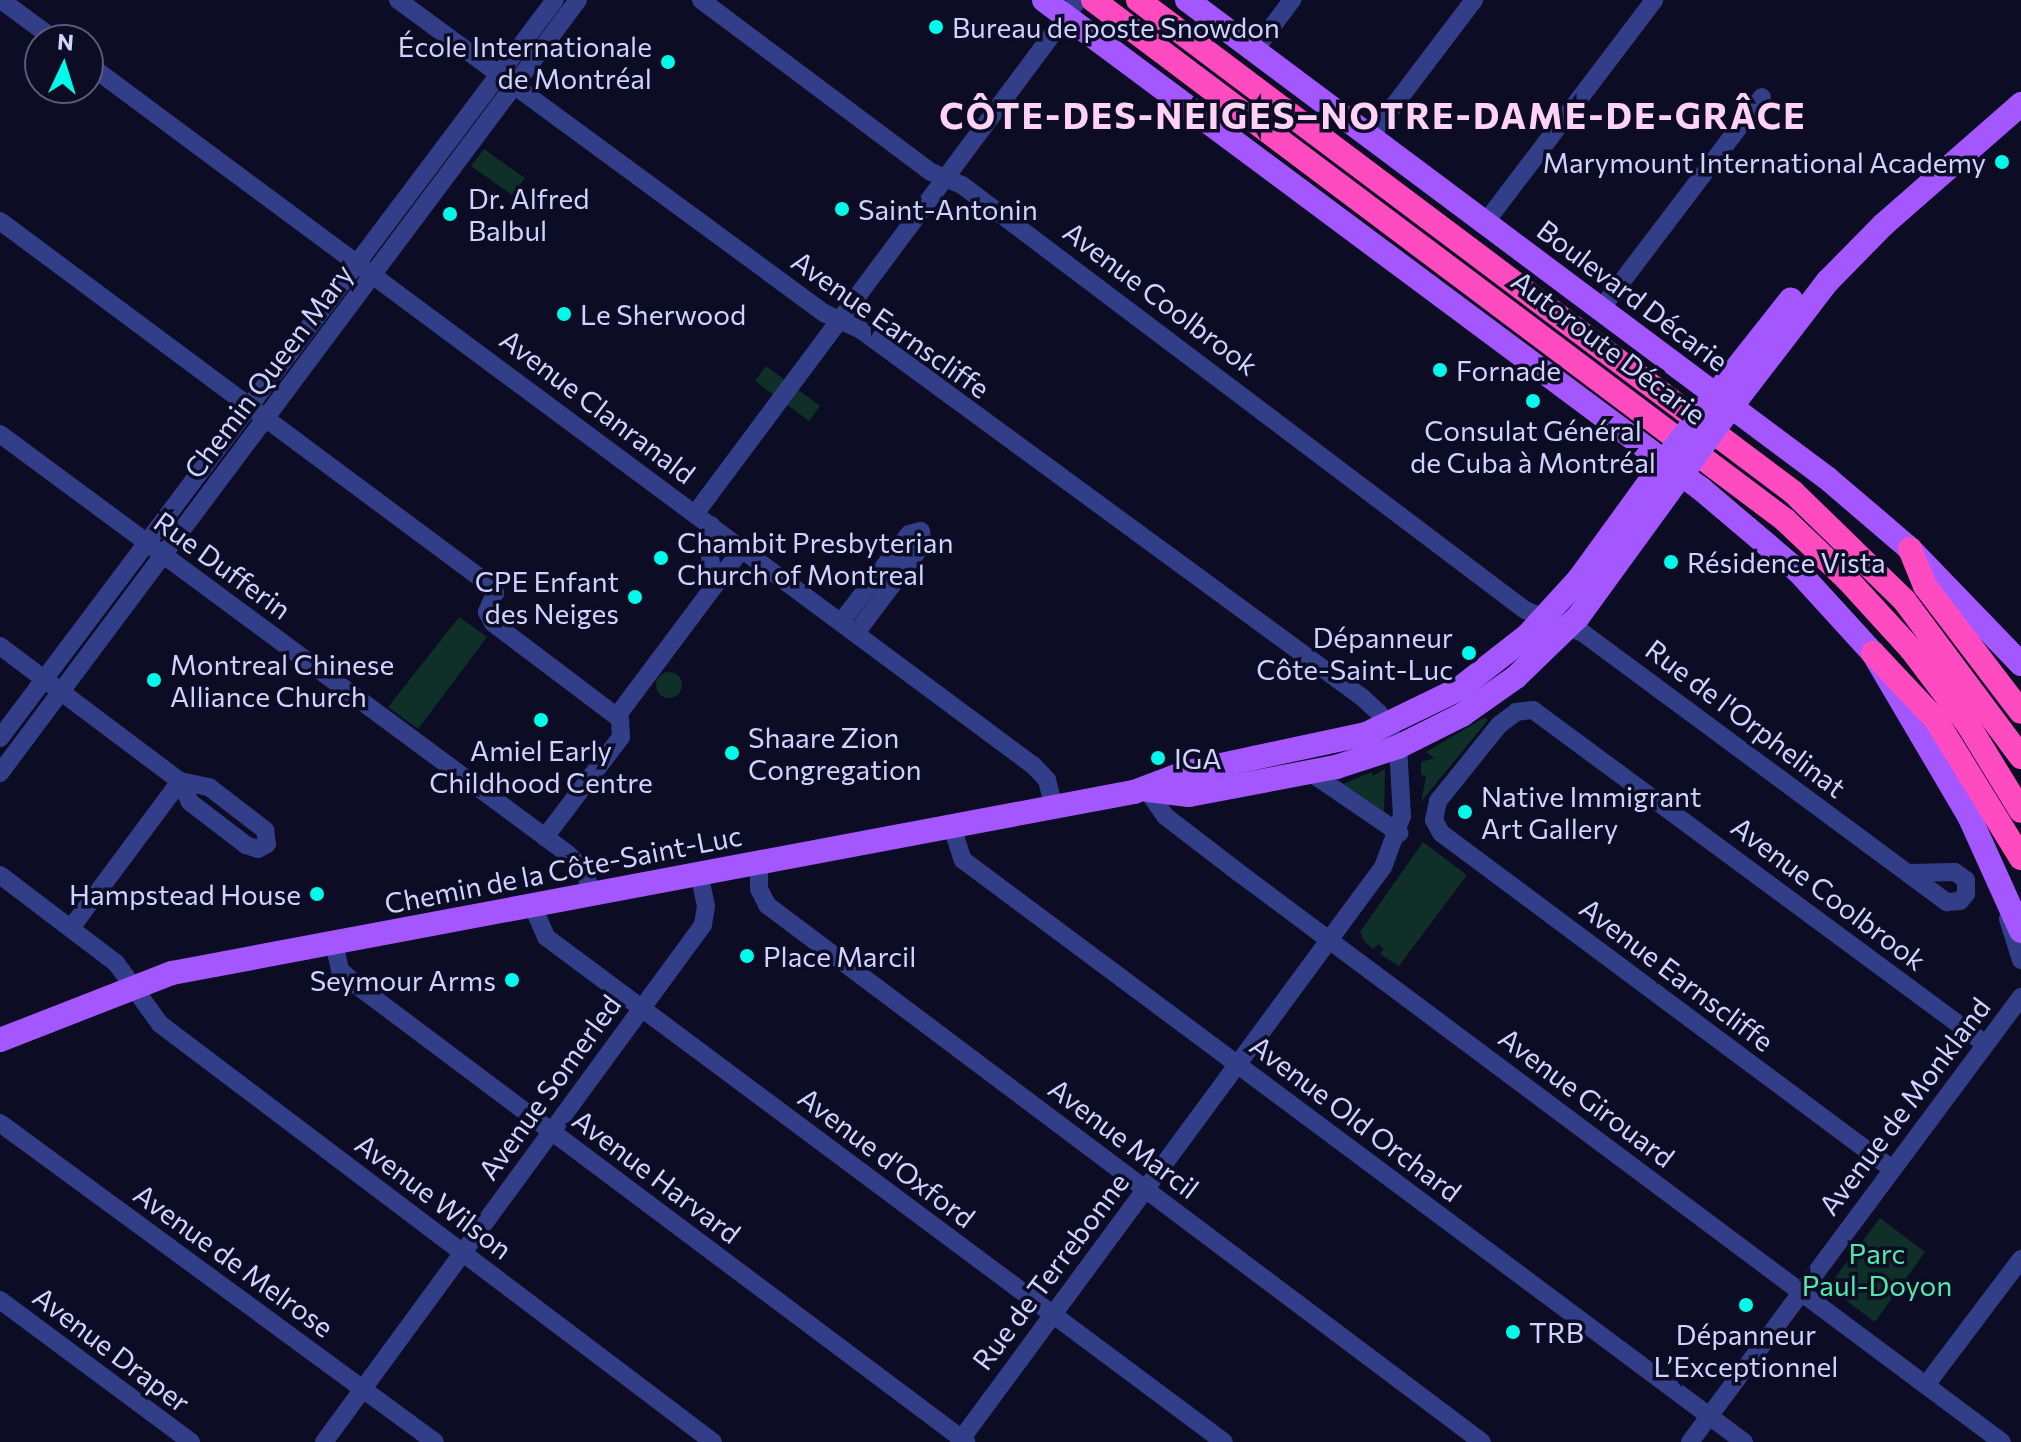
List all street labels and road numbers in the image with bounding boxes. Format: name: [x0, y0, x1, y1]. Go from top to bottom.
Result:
street label: Boulevard Décarie: [1531, 212, 1735, 378]
street label: Avenue Coolbrook: [1057, 214, 1265, 382]
street label: Avenue Earnscliffe: [786, 243, 996, 405]
street label: Chemin Queen Mary: [177, 257, 359, 485]
street label: Autoroute Décarie: [1505, 263, 1713, 431]
street label: Avenue Clanranald: [494, 322, 702, 490]
street label: Rue Dufferin: [148, 504, 298, 626]
street label: Rue de l'Orphelinat: [1640, 632, 1852, 804]
street label: Avenue Coolbrook: [1725, 809, 1933, 977]
street label: Chemin de la Côte-Saint-Luc: [382, 818, 744, 920]
street label: Avenue Earnscliffe: [1574, 890, 1780, 1058]
street label: Avenue Somerled: [471, 988, 627, 1186]
street label: Avenue de Monkland: [1811, 991, 1997, 1221]
street label: Avenue Girouard: [1493, 1020, 1681, 1174]
street label: Avenue Old Orchard: [1244, 1028, 1468, 1208]
street label: Avenue Marcil: [1043, 1071, 1205, 1205]
street label: Avenue d'Oxford: [792, 1080, 982, 1234]
street label: Avenue Harvard: [567, 1102, 747, 1250]
street label: Avenue Wilson: [349, 1126, 519, 1266]
street label: Rue de Terrebonne: [965, 1166, 1135, 1376]
street label: Avenue de Melrose: [128, 1176, 340, 1344]
street label: Avenue Draper: [27, 1279, 197, 1419]

